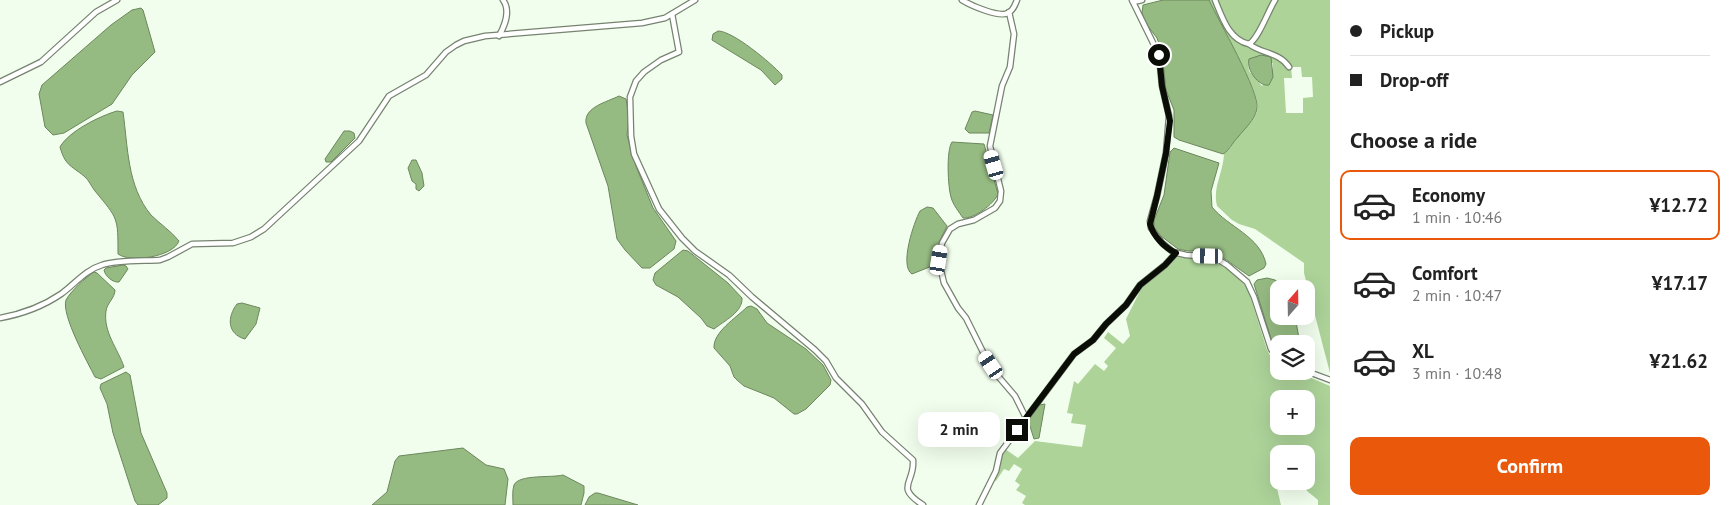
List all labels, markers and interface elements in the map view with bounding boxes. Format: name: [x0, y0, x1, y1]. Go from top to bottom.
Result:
text: Pickup: [1380, 19, 1434, 43]
route start: [1148, 44, 1170, 66]
text: Drop-off: [1380, 68, 1448, 92]
text: Choose a ride: [1350, 126, 1477, 154]
car: [982, 149, 1005, 181]
icon: car: [1352, 183, 1397, 228]
text: Economy: [1412, 183, 1485, 207]
text: ¥12.72: [1649, 193, 1708, 217]
text: 1 min · 10:46: [1412, 207, 1502, 227]
car: [929, 244, 948, 276]
car: [1192, 248, 1223, 264]
icon: car: [1352, 261, 1397, 306]
text: Comfort: [1412, 261, 1478, 285]
text: ¥17.17: [1652, 271, 1708, 295]
north arrow: [1270, 280, 1315, 325]
map controls: [1270, 280, 1315, 490]
text: 2 min · 10:47: [1412, 285, 1502, 305]
button: layers: [1270, 335, 1315, 380]
icon: car: [1352, 339, 1397, 384]
text: XL: [1412, 339, 1434, 363]
car: [976, 348, 1005, 382]
text: ¥21.62: [1649, 349, 1708, 373]
text: 3 min · 10:48: [1412, 363, 1502, 383]
button: +: [1270, 390, 1315, 435]
callout: 2 min: [917, 412, 1000, 448]
text: 2 min: [939, 419, 979, 439]
route end: [1006, 419, 1028, 441]
button: Confirm: [1350, 437, 1710, 495]
button: −: [1270, 445, 1315, 490]

